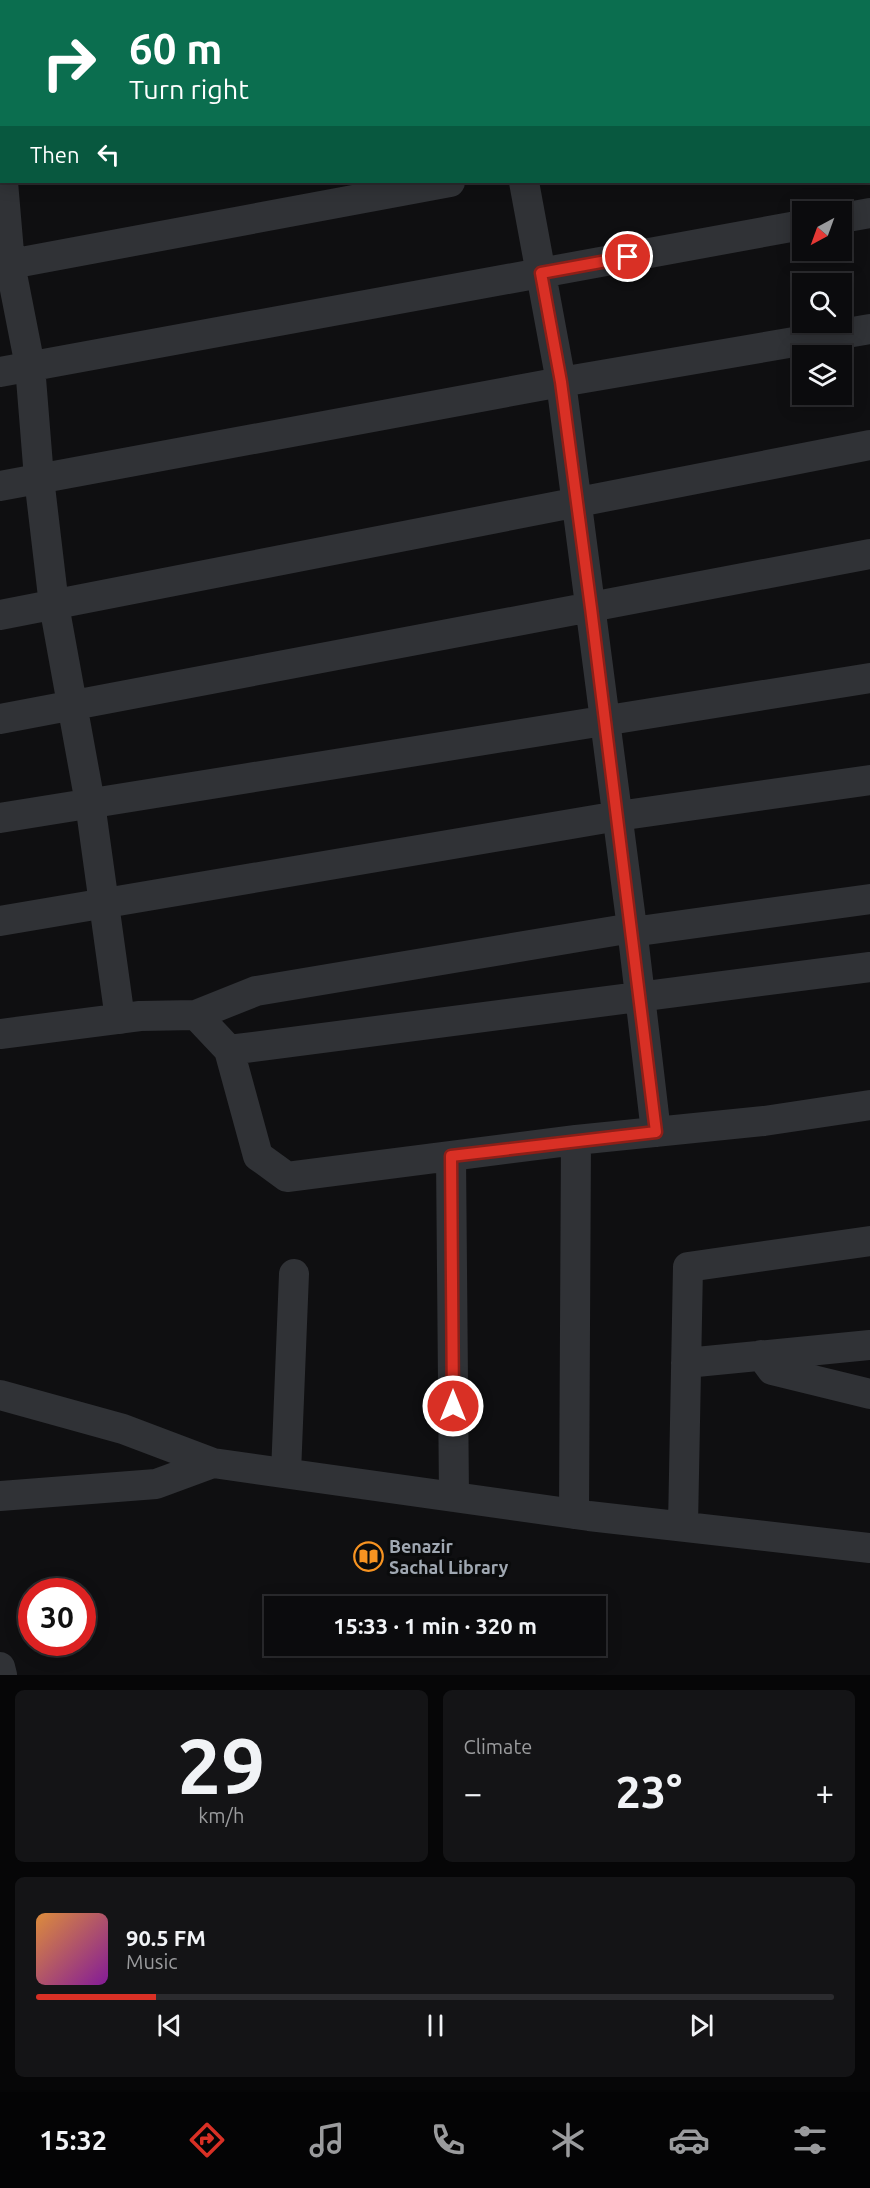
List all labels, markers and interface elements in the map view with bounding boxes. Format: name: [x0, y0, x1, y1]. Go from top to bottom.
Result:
icon: right: [30, 24, 108, 102]
text: 60 m: [129, 25, 223, 72]
text: Turn right: [129, 74, 249, 104]
icon: left: [92, 138, 125, 171]
text: Then: [30, 142, 80, 167]
north arrow: [792, 201, 852, 261]
map controls: [792, 201, 852, 405]
pin: [602, 231, 653, 282]
icon: arrive: [611, 240, 644, 273]
button: search: [792, 273, 852, 333]
button: layers: [792, 345, 852, 405]
position arrow: [421, 1374, 485, 1438]
place label: Benazir Sachal Library: [389, 1536, 509, 1577]
library icon: Benazir Sachal Library: [352, 1541, 384, 1573]
speed limit sign: 30: [18, 1578, 96, 1656]
text: 15:33 · 1 min · 320 m: [333, 1613, 537, 1638]
text: 29: [177, 1721, 265, 1809]
text: Climate: [464, 1735, 532, 1758]
text: 23°: [615, 1766, 682, 1817]
text: −: [464, 1774, 482, 1811]
text: +: [815, 1774, 834, 1811]
text: km/h: [198, 1804, 244, 1827]
text: 90.5 FM: [126, 1925, 206, 1950]
text: Music: [126, 1950, 178, 1973]
icon: previous: [153, 2009, 186, 2042]
icon: pause: [419, 2009, 452, 2042]
icon: next: [685, 2009, 718, 2042]
icon: directions: [186, 2119, 228, 2161]
icon: music: [306, 2119, 348, 2161]
icon: phone: [427, 2119, 469, 2161]
icon: climate: [547, 2119, 589, 2161]
icon: car: [668, 2119, 710, 2161]
icon: filters: [789, 2119, 831, 2161]
text: 15:32: [39, 2125, 107, 2155]

